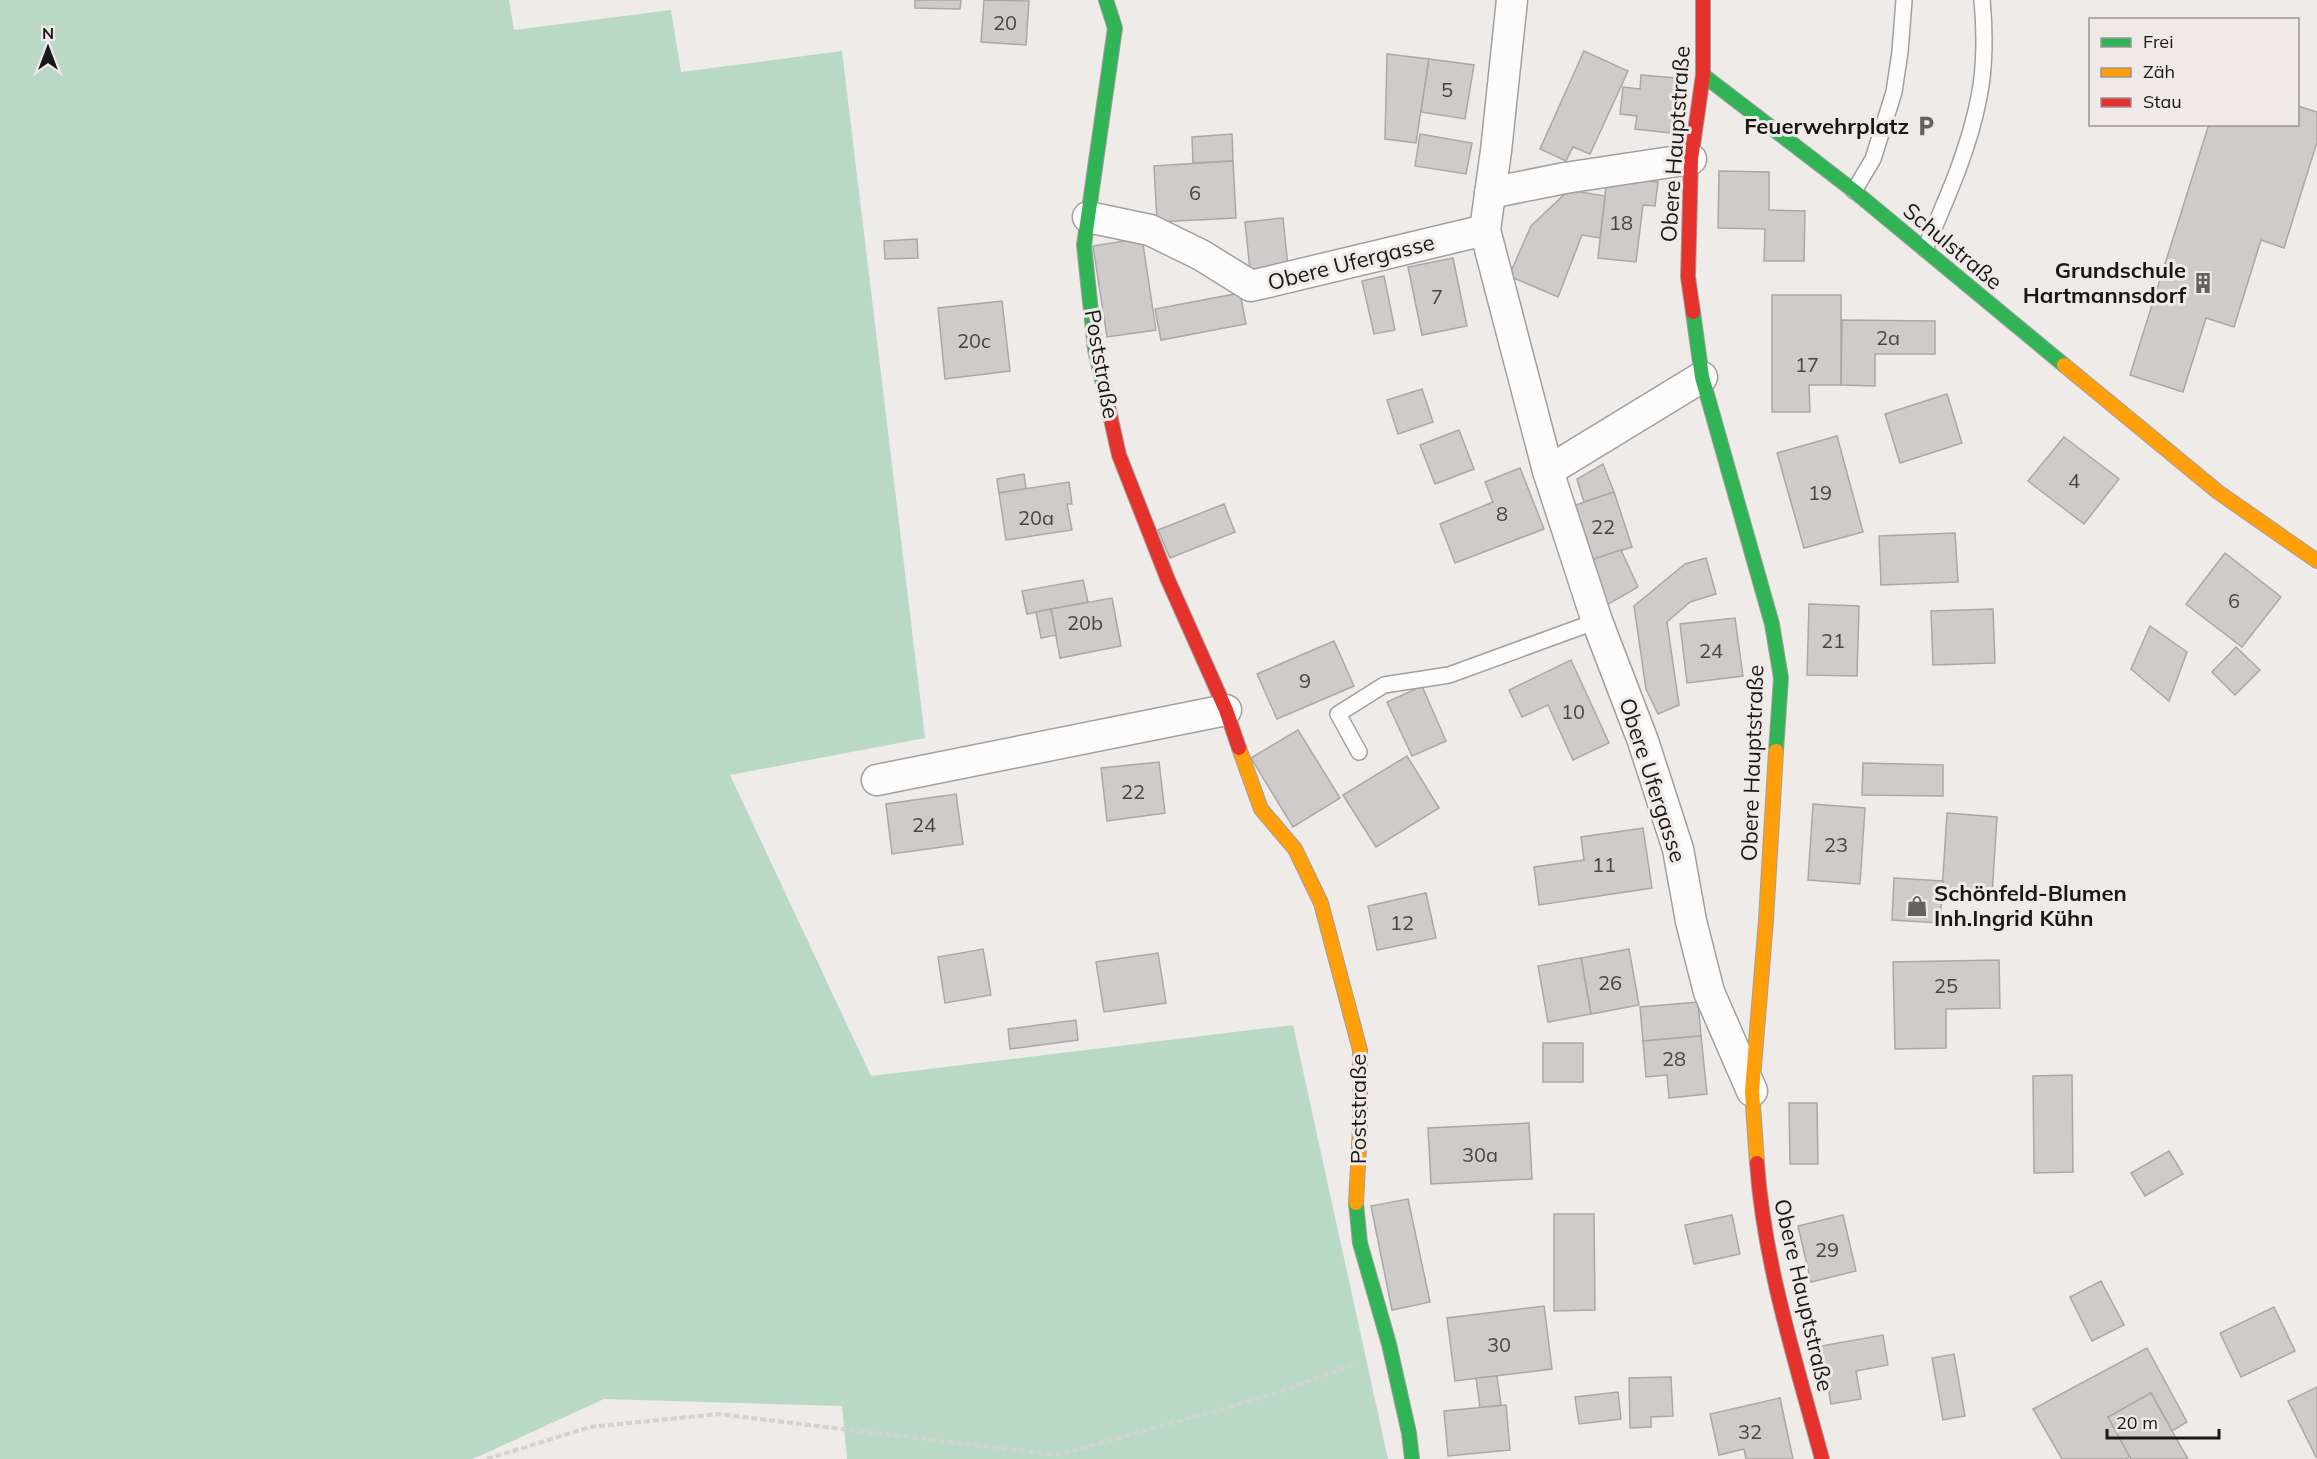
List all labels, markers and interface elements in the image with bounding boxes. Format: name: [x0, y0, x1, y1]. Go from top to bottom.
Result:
house number: 20: [993, 10, 1017, 35]
north arrow: [18, 18, 78, 78]
legend: [2089, 18, 2299, 126]
text: N: [42, 23, 54, 43]
text: Frei: [2143, 30, 2173, 53]
street label: Obere Hauptstraße: [1654, 45, 1696, 243]
text: Zäh: [2143, 60, 2175, 83]
house number: 5: [1441, 77, 1453, 102]
text: Stau: [2143, 90, 2182, 113]
place label: Feuerwehrplatz: [1744, 112, 1909, 140]
parking icon: Feuerwehrplatz: [1914, 114, 1938, 138]
house number: 6: [1189, 180, 1201, 205]
street label: Schulstraße: [1898, 196, 2008, 296]
house number: 18: [1609, 210, 1633, 235]
street label: Obere Ufergasse: [1265, 228, 1437, 296]
place label: Grundschule Hartmannsdorf: [2023, 256, 2187, 309]
building icon: Grundschule Hartmannsdorf: [2191, 271, 2215, 295]
house number: 7: [1431, 284, 1443, 309]
street label: Poststraße: [1079, 307, 1125, 421]
house number: 2a: [1876, 325, 1900, 350]
house number: 20c: [957, 328, 991, 353]
house number: 17: [1795, 352, 1819, 377]
house number: 4: [2068, 468, 2080, 493]
house number: 19: [1808, 480, 1832, 505]
house number: 8: [1496, 501, 1508, 526]
house number: 20a: [1018, 505, 1054, 530]
house number: 22: [1591, 514, 1615, 539]
house number: 6: [2228, 588, 2240, 613]
house number: 20b: [1067, 610, 1103, 635]
house number: 21: [1821, 628, 1845, 653]
house number: 24: [1699, 638, 1723, 663]
street label: Obere Hauptstraße: [1735, 664, 1769, 862]
house number: 9: [1299, 668, 1311, 693]
street label: Obere Ufergasse: [1613, 694, 1693, 866]
house number: 10: [1561, 699, 1585, 724]
house number: 22: [1121, 779, 1145, 804]
house number: 24: [912, 812, 936, 837]
house number: 23: [1824, 832, 1848, 857]
house number: 11: [1592, 852, 1616, 877]
place label: Schönfeld-Blumen Inh.Ingrid Kühn: [1934, 879, 2127, 932]
shop icon: Schönfeld-Blumen Inh.Ingrid Kühn: [1905, 894, 1929, 918]
house number: 12: [1390, 910, 1414, 935]
house number: 26: [1598, 970, 1622, 995]
house number: 25: [1934, 973, 1958, 998]
house number: 28: [1662, 1046, 1686, 1071]
street label: Poststraße: [1344, 1054, 1372, 1164]
house number: 30a: [1462, 1142, 1498, 1167]
street label: Obere Hauptstraße: [1768, 1196, 1840, 1394]
house number: 29: [1815, 1237, 1839, 1262]
house number: 30: [1487, 1332, 1511, 1357]
scale bar: [2107, 1402, 2220, 1440]
text: 20 m: [2116, 1411, 2158, 1434]
house number: 32: [1738, 1419, 1762, 1444]

